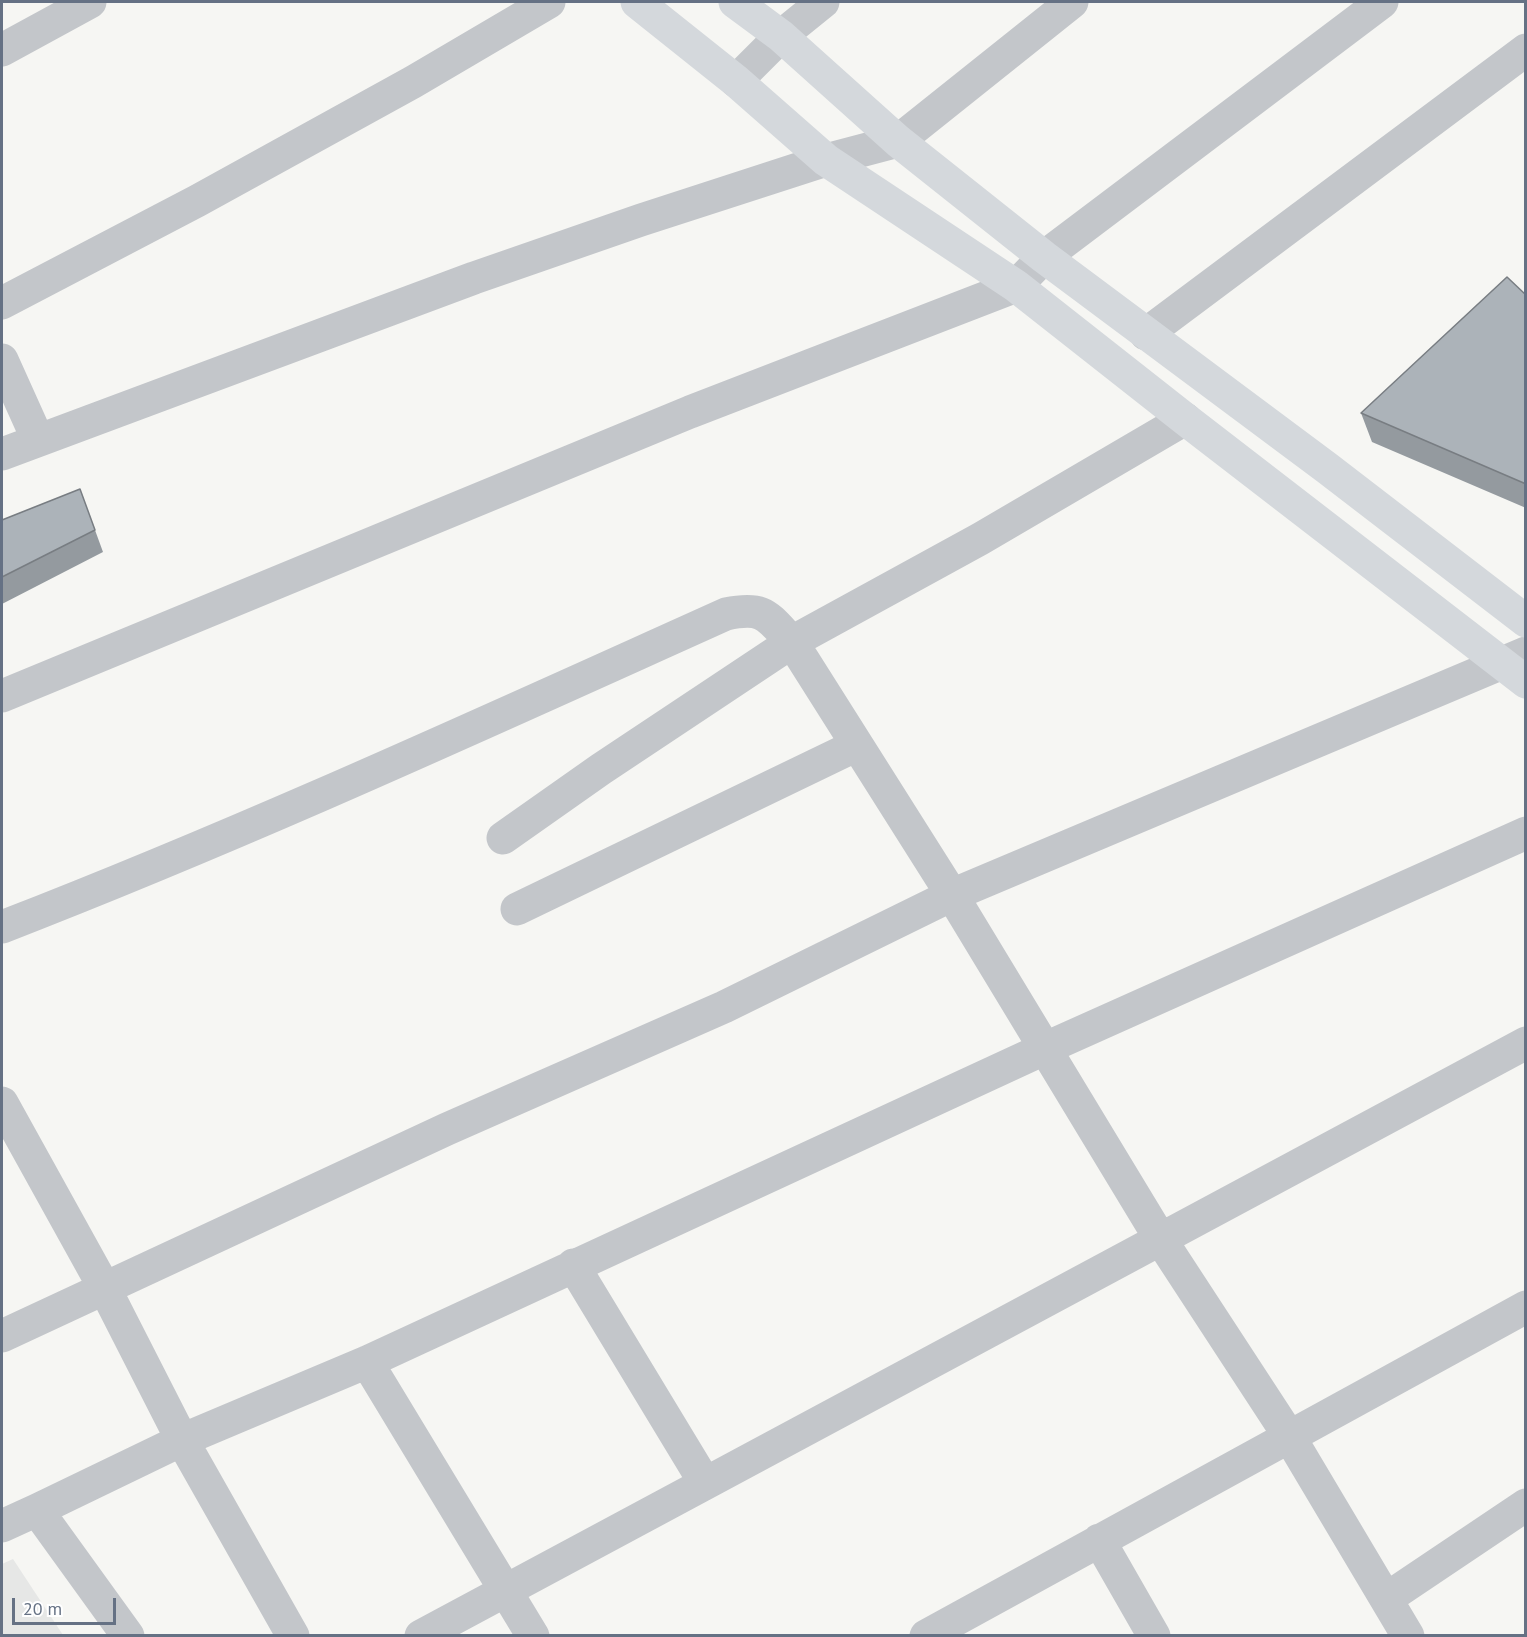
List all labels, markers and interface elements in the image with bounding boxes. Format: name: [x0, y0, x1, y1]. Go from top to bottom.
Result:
scale bar: [15, 1586, 118, 1624]
text: 20 m: [23, 1597, 62, 1620]

